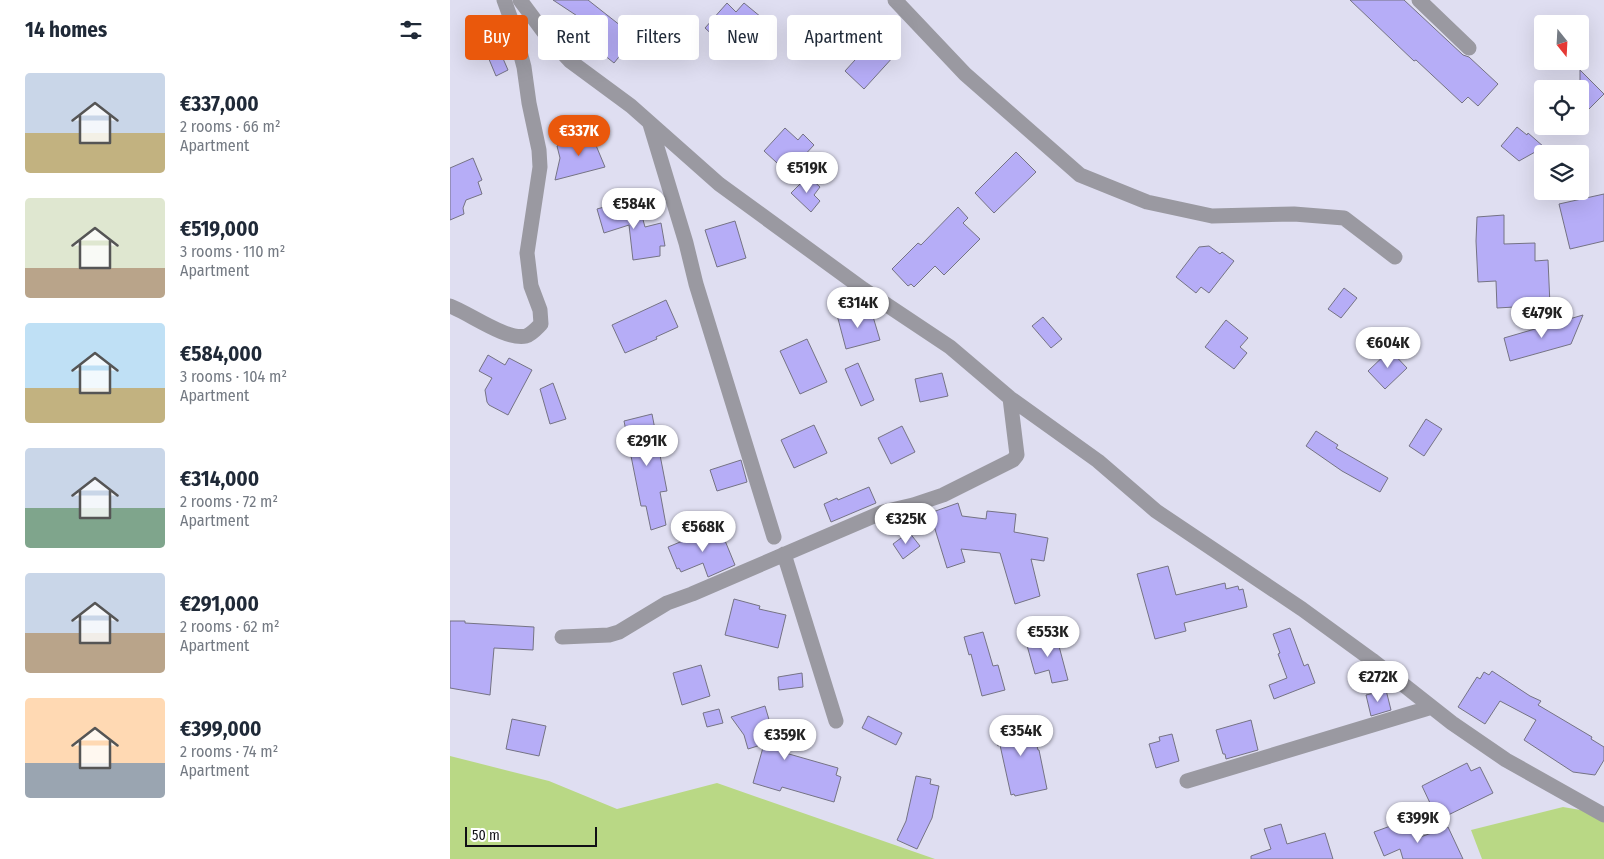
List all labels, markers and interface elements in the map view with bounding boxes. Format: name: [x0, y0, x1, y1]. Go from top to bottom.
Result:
chip: Buy: [465, 15, 528, 60]
chip: Rent: [538, 15, 608, 60]
chip: Filters: [618, 15, 699, 60]
chip: New: [709, 15, 777, 60]
chip: Apartment: [787, 15, 901, 60]
north arrow: [1534, 15, 1589, 70]
map controls: [1534, 15, 1589, 200]
icon: filters: [397, 16, 425, 44]
text: 14 homes: [25, 17, 107, 43]
button: locate: [1534, 80, 1589, 135]
text: €337,000: [180, 91, 259, 117]
icon: home: [65, 93, 125, 153]
pin: €337K: [544, 114, 614, 157]
text: 2 rooms · 66 m²: [180, 117, 280, 136]
text: €337K: [559, 121, 599, 140]
text: Apartment: [180, 136, 249, 155]
button: layers: [1534, 145, 1589, 200]
pin: €519K: [772, 152, 842, 194]
text: €519K: [787, 158, 827, 177]
pin: €584K: [599, 188, 669, 230]
text: €584K: [613, 194, 655, 213]
text: €519,000: [180, 216, 259, 242]
icon: home: [65, 218, 125, 278]
text: 3 rooms · 110 m²: [180, 242, 285, 261]
text: Apartment: [180, 261, 249, 280]
pin: €314K: [823, 286, 893, 329]
text: €314K: [838, 293, 878, 312]
pin: €479K: [1507, 296, 1577, 339]
text: €479K: [1522, 303, 1562, 322]
pin: €604K: [1353, 326, 1423, 369]
text: €604K: [1367, 333, 1409, 352]
text: €584,000: [180, 341, 262, 367]
icon: home: [65, 343, 125, 403]
text: 3 rooms · 104 m²: [180, 367, 287, 386]
text: Apartment: [180, 386, 249, 405]
pin: €291K: [612, 424, 682, 467]
text: €291K: [627, 431, 667, 450]
text: €314,000: [180, 466, 259, 492]
icon: home: [65, 468, 125, 528]
text: 2 rooms · 72 m²: [180, 492, 278, 511]
pin: €325K: [871, 502, 941, 545]
text: €325K: [886, 509, 926, 528]
pin: €568K: [668, 510, 738, 553]
text: Apartment: [180, 511, 249, 530]
text: €568K: [682, 517, 724, 536]
text: €291,000: [180, 591, 259, 617]
icon: home: [65, 593, 125, 653]
pin: €553K: [1013, 616, 1083, 658]
text: 2 rooms · 62 m²: [180, 617, 279, 636]
text: €553K: [1028, 622, 1068, 641]
text: Apartment: [180, 636, 249, 655]
pin: €272K: [1343, 660, 1413, 703]
text: €272K: [1358, 667, 1398, 686]
pin: €354K: [986, 714, 1056, 757]
text: €399,000: [180, 716, 262, 742]
icon: home: [65, 718, 125, 778]
pin: €359K: [750, 718, 820, 761]
text: €354K: [1000, 721, 1042, 740]
text: €359K: [764, 725, 806, 744]
text: 2 rooms · 74 m²: [180, 742, 278, 761]
text: Apartment: [180, 761, 249, 780]
pin: €399K: [1383, 802, 1453, 844]
text: €399K: [1397, 808, 1439, 827]
scale bar: [465, 824, 598, 847]
text: 50 m: [472, 827, 500, 844]

